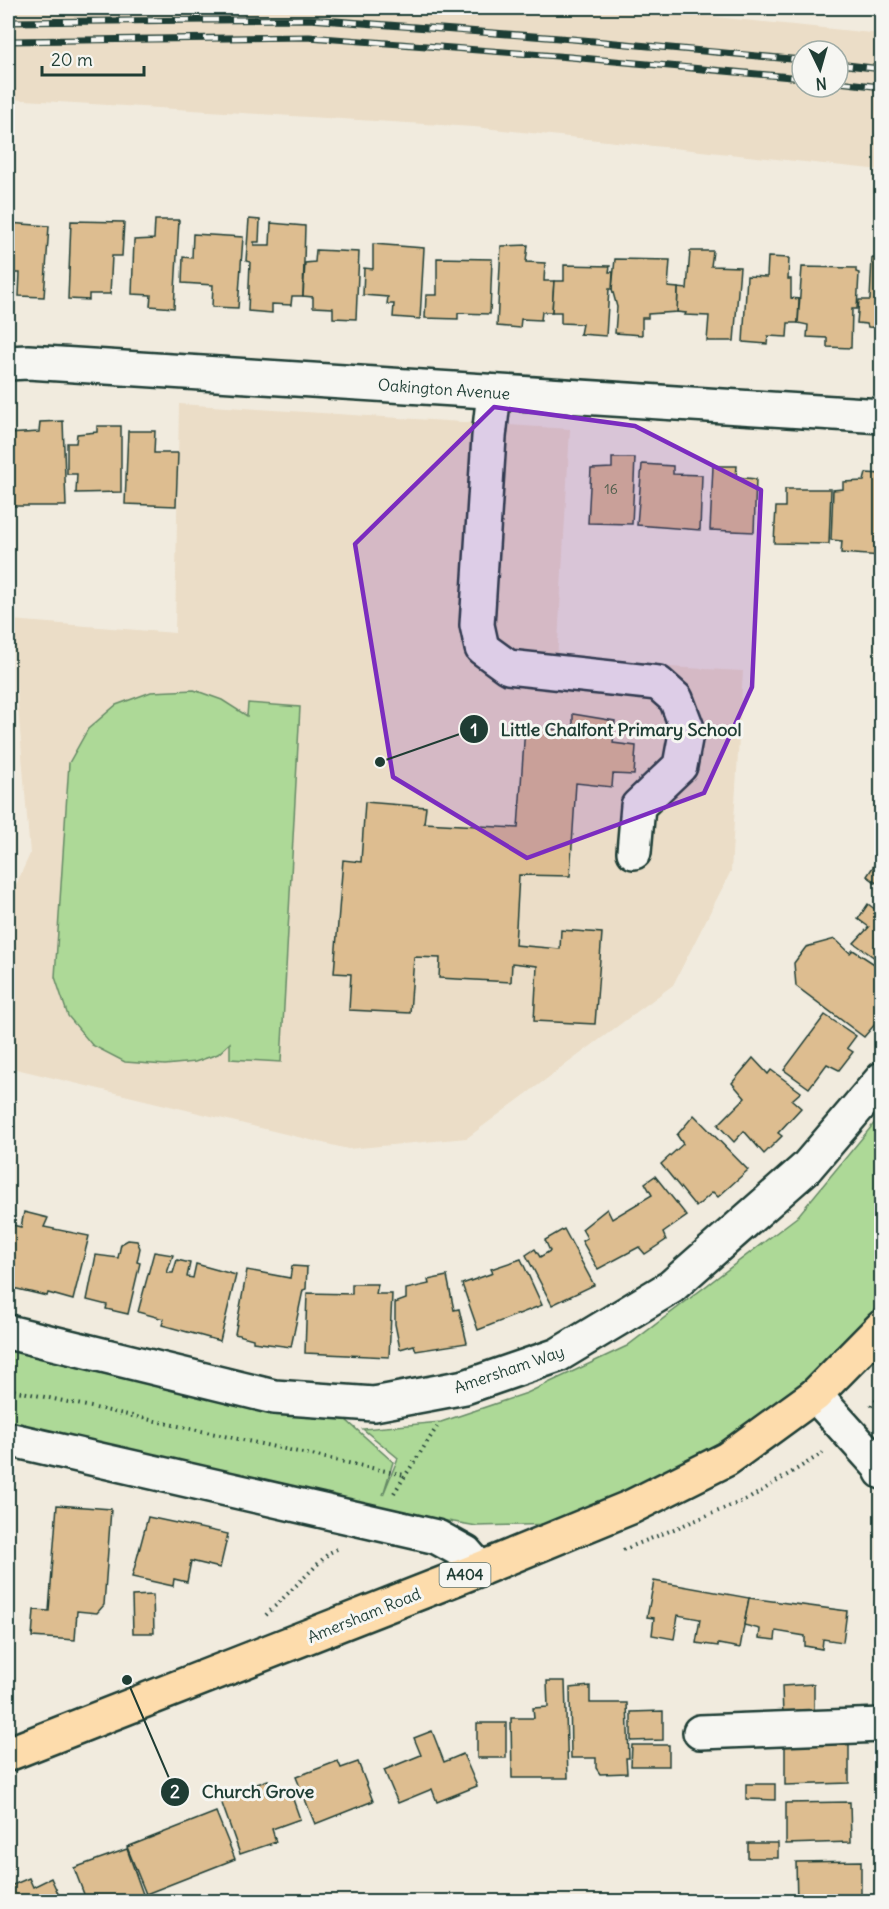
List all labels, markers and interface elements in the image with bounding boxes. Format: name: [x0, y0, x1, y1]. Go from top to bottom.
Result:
scale bar: [42, 39, 144, 77]
north arrow: [790, 39, 850, 99]
text: 20 m: [51, 48, 93, 71]
text: N: [815, 73, 828, 94]
street label: Oakington Avenue: [377, 374, 511, 404]
house number: 16: [604, 480, 618, 498]
callout: Little Chalfont Primary School: [459, 711, 754, 747]
text: 1: [470, 718, 478, 741]
text: Little Chalfont Primary School: [501, 718, 741, 741]
street label: Amersham Way: [451, 1341, 567, 1397]
road number: A404: [440, 1563, 490, 1587]
street label: Amersham Road: [304, 1583, 424, 1647]
callout: Church Grove: [160, 1774, 326, 1810]
text: 2: [170, 1780, 180, 1803]
text: Church Grove: [202, 1780, 314, 1803]

